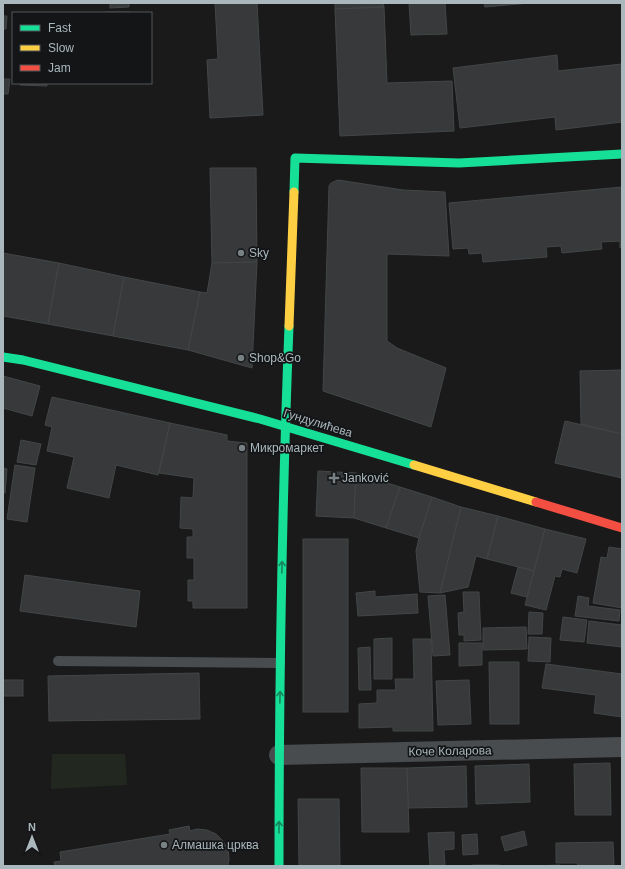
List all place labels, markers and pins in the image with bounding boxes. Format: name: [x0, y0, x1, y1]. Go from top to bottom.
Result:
place label: Sky: [249, 246, 269, 260]
marker: Sky: [236, 248, 246, 258]
place label: Shop&Go: [249, 351, 301, 365]
marker: Shop&Go: [236, 353, 246, 363]
place label: Микромаркет: [250, 441, 325, 455]
marker: Микромаркет: [237, 443, 247, 453]
place label: Janković: [342, 471, 389, 485]
marker: Janković: [329, 473, 339, 483]
place label: Алмашка црква: [172, 838, 259, 852]
marker: Алмашка црква: [159, 840, 169, 850]

